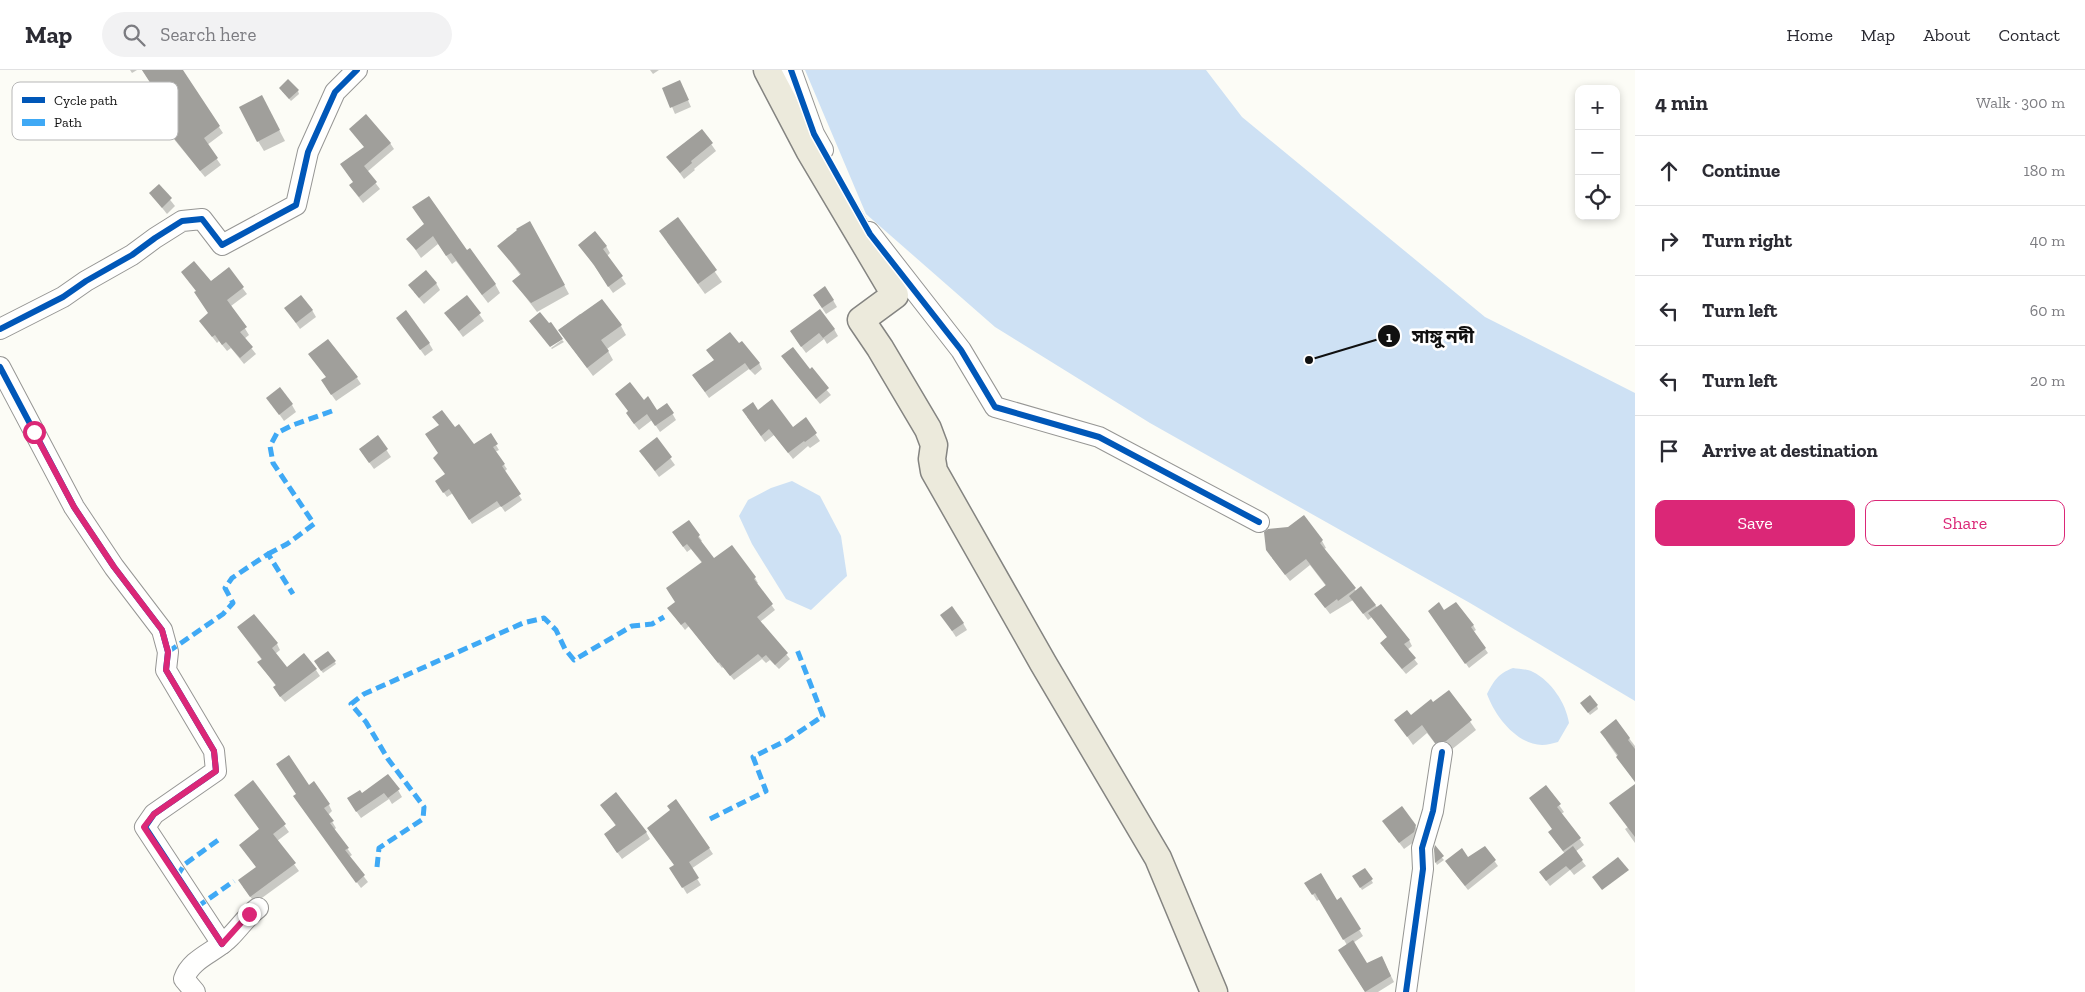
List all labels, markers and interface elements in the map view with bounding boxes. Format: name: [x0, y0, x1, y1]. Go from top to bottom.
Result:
search box: [102, 12, 452, 57]
text: Map: [25, 20, 72, 49]
icon: search: [120, 21, 148, 49]
text: Search here: [160, 23, 257, 46]
text: Home: [1786, 24, 1833, 46]
text: Map: [1861, 24, 1895, 46]
text: About: [1923, 24, 1970, 46]
text: Contact: [1998, 24, 2060, 46]
legend: [12, 82, 178, 140]
map controls: [1575, 85, 1620, 220]
button: +: [1575, 85, 1620, 130]
text: 4 min: [1655, 90, 1708, 115]
text: Cycle path: [54, 92, 118, 109]
text: Walk · 300 m: [1976, 93, 2065, 112]
text: Path: [54, 114, 82, 131]
button: −: [1575, 130, 1620, 175]
icon: ahead: [1655, 157, 1683, 185]
text: Continue: [1702, 159, 1780, 182]
text: 180 m: [2024, 161, 2065, 180]
button: locate: [1575, 175, 1620, 220]
icon: right: [1655, 227, 1683, 255]
text: Turn right: [1702, 229, 1792, 252]
text: 40 m: [2030, 231, 2065, 250]
icon: left: [1655, 297, 1683, 325]
text: Turn left: [1702, 299, 1777, 322]
text: 60 m: [2030, 301, 2065, 320]
callout: সাঙ্গু নদী: [1377, 319, 1484, 353]
text: সাঙ্গু নদী: [1411, 325, 1475, 349]
text: 1: [1386, 328, 1392, 346]
icon: left: [1655, 367, 1683, 395]
text: Turn left: [1702, 369, 1777, 392]
text: 20 m: [2030, 371, 2065, 390]
route start: [23, 421, 46, 444]
icon: arrive: [1655, 437, 1683, 465]
text: Arrive at destination: [1702, 439, 1878, 462]
button: Save: [1655, 500, 1855, 546]
button: Share: [1865, 500, 2065, 546]
route end: [238, 903, 261, 926]

